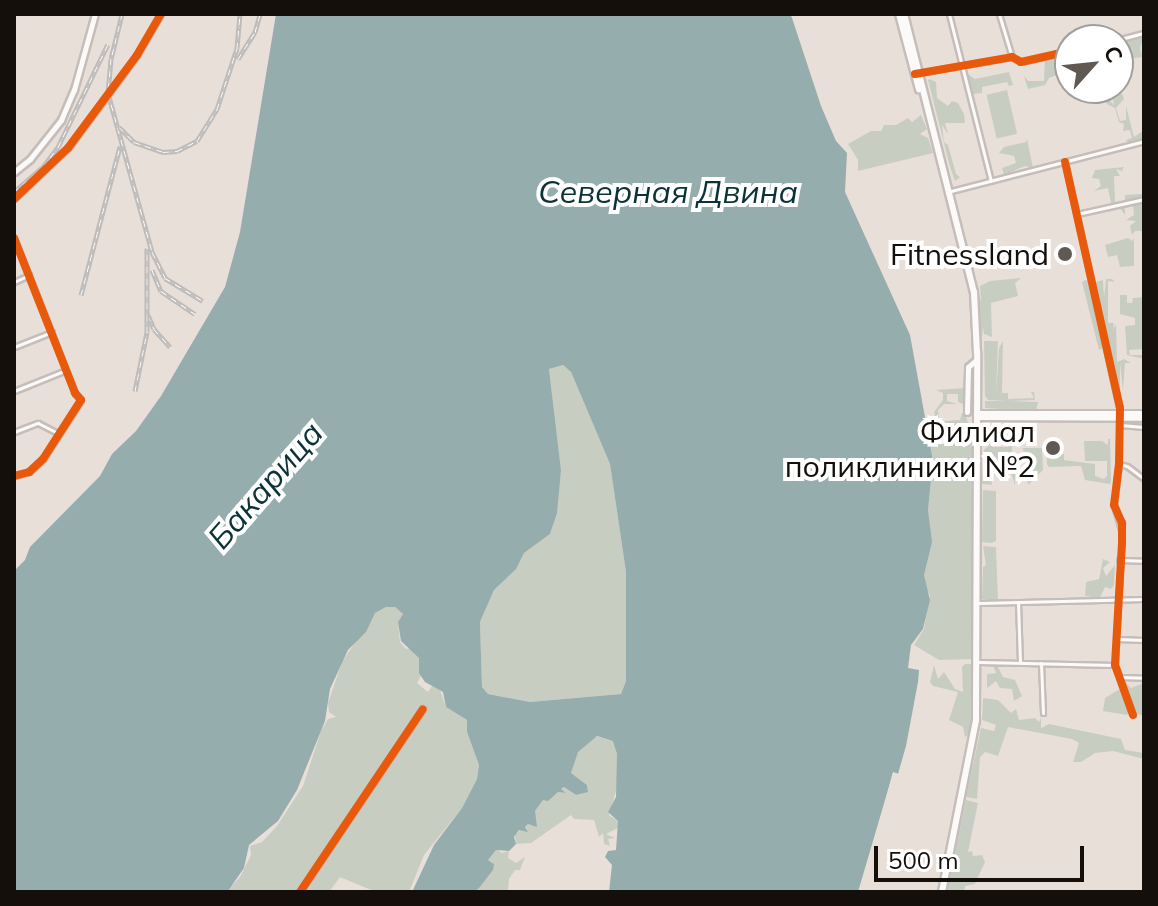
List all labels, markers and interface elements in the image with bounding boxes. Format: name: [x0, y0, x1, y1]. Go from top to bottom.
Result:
north arrow: [1054, 24, 1134, 104]
text: С: [1098, 41, 1129, 67]
water label: Северная Двина: [538, 172, 798, 210]
place label: Fitnessland: [890, 236, 1049, 272]
marker: Fitnessland: [1056, 245, 1074, 263]
place label: Филиал поликлиники №2: [785, 413, 1035, 484]
water label: Бакарица: [199, 414, 331, 556]
marker: Филиал поликлиники №2: [1042, 437, 1064, 459]
scale bar: [878, 830, 1088, 880]
text: 500 m: [888, 845, 959, 875]

